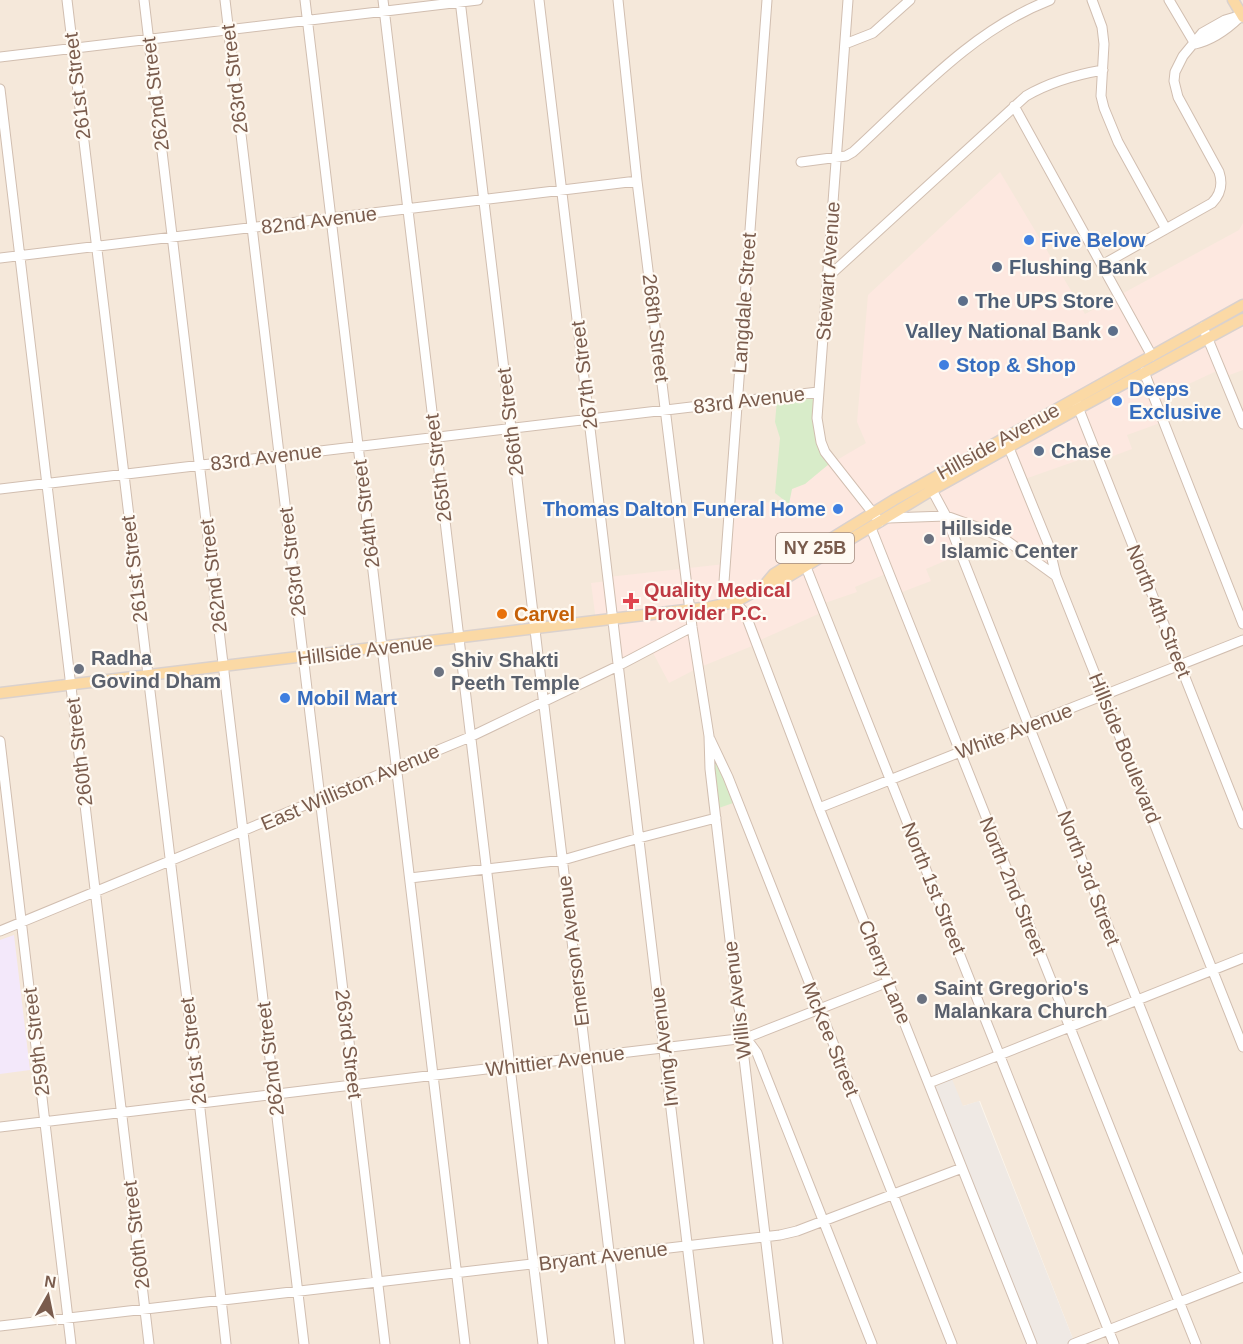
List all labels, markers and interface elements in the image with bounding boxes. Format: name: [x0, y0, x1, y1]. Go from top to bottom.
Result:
street label: 263rd Street: [216, 23, 252, 135]
street label: 261st Street: [59, 31, 94, 141]
street label: 262nd Street: [137, 35, 173, 152]
street label: Stewart Avenue: [812, 201, 844, 341]
street label: 82nd Avenue: [260, 202, 378, 238]
place label: Five Below: [1041, 229, 1146, 251]
street label: Langdale Street: [728, 231, 760, 374]
marker: Five Below: [1022, 233, 1036, 247]
place label: Flushing Bank: [1009, 256, 1148, 278]
marker: Flushing Bank: [990, 260, 1004, 274]
street label: 268th Street: [638, 273, 674, 384]
place label: The UPS Store: [975, 290, 1114, 312]
marker: The UPS Store: [956, 294, 970, 308]
street label: 267th Street: [566, 319, 602, 430]
place label: Valley National Bank: [905, 320, 1102, 342]
marker: Valley National Bank: [1106, 324, 1120, 338]
place label: Stop & Shop: [956, 354, 1076, 376]
marker: Stop & Shop: [937, 358, 951, 372]
street label: 266th Street: [492, 366, 528, 477]
place label: Deeps Exclusive: [1129, 378, 1221, 423]
street label: 83rd Avenue: [692, 382, 806, 418]
marker: Deeps Exclusive: [1110, 394, 1124, 408]
street label: Hillside Avenue: [933, 398, 1063, 484]
street label: 265th Street: [420, 412, 456, 523]
street label: 83rd Avenue: [209, 439, 323, 475]
place label: Chase: [1051, 440, 1111, 462]
marker: Chase: [1032, 444, 1046, 458]
street label: 264th Street: [348, 458, 384, 569]
place label: Thomas Dalton Funeral Home: [543, 498, 826, 520]
marker: Thomas Dalton Funeral Home: [831, 502, 845, 516]
street label: 263rd Street: [274, 506, 310, 618]
street label: 261st Street: [116, 514, 151, 624]
street label: 262nd Street: [195, 517, 231, 634]
place label: Hillside Islamic Center: [941, 517, 1078, 562]
marker: Hillside Islamic Center: [922, 532, 936, 546]
road number: NY 25B: [776, 533, 854, 563]
street label: North 4th Street: [1122, 541, 1196, 681]
place label: Quality Medical Provider P.C.: [644, 579, 791, 624]
marker: Quality Medical Provider P.C.: [622, 592, 640, 610]
place label: Carvel: [514, 603, 575, 625]
marker: Carvel: [495, 607, 509, 621]
street label: Hillside Avenue: [296, 631, 434, 669]
place label: Radha Govind Dham: [91, 647, 221, 692]
place label: Shiv Shakti Peeth Temple: [451, 649, 580, 694]
marker: Radha Govind Dham: [72, 662, 86, 676]
marker: Shiv Shakti Peeth Temple: [432, 665, 446, 679]
street label: Hillside Boulevard: [1085, 670, 1165, 826]
place label: Mobil Mart: [297, 687, 397, 709]
marker: Mobil Mart: [278, 691, 292, 705]
street label: 260th Street: [61, 696, 97, 807]
street label: White Avenue: [953, 699, 1075, 763]
street label: East Williston Avenue: [257, 739, 443, 835]
street label: North 3rd Street: [1053, 808, 1125, 949]
street label: North 2nd Street: [975, 814, 1051, 959]
street label: North 1st Street: [898, 819, 971, 957]
street label: Emerson Avenue: [553, 874, 593, 1028]
street label: Cherry Lane: [854, 917, 916, 1027]
street label: Willis Avenue: [719, 940, 755, 1060]
place label: Saint Gregorio's Malankara Church: [934, 977, 1107, 1022]
street label: McKee Street: [798, 979, 864, 1100]
street label: 259th Street: [18, 986, 54, 1097]
street label: Irving Avenue: [646, 986, 682, 1108]
street label: 263rd Street: [331, 988, 367, 1100]
marker: Saint Gregorio's Malankara Church: [915, 992, 929, 1006]
street label: 261st Street: [175, 996, 210, 1106]
street label: 262nd Street: [252, 1000, 288, 1117]
street label: Whittier Avenue: [484, 1042, 626, 1080]
street label: 260th Street: [118, 1179, 154, 1290]
street label: Bryant Avenue: [537, 1237, 669, 1275]
north arrow: [18, 1266, 78, 1326]
text: N: [43, 1272, 57, 1291]

